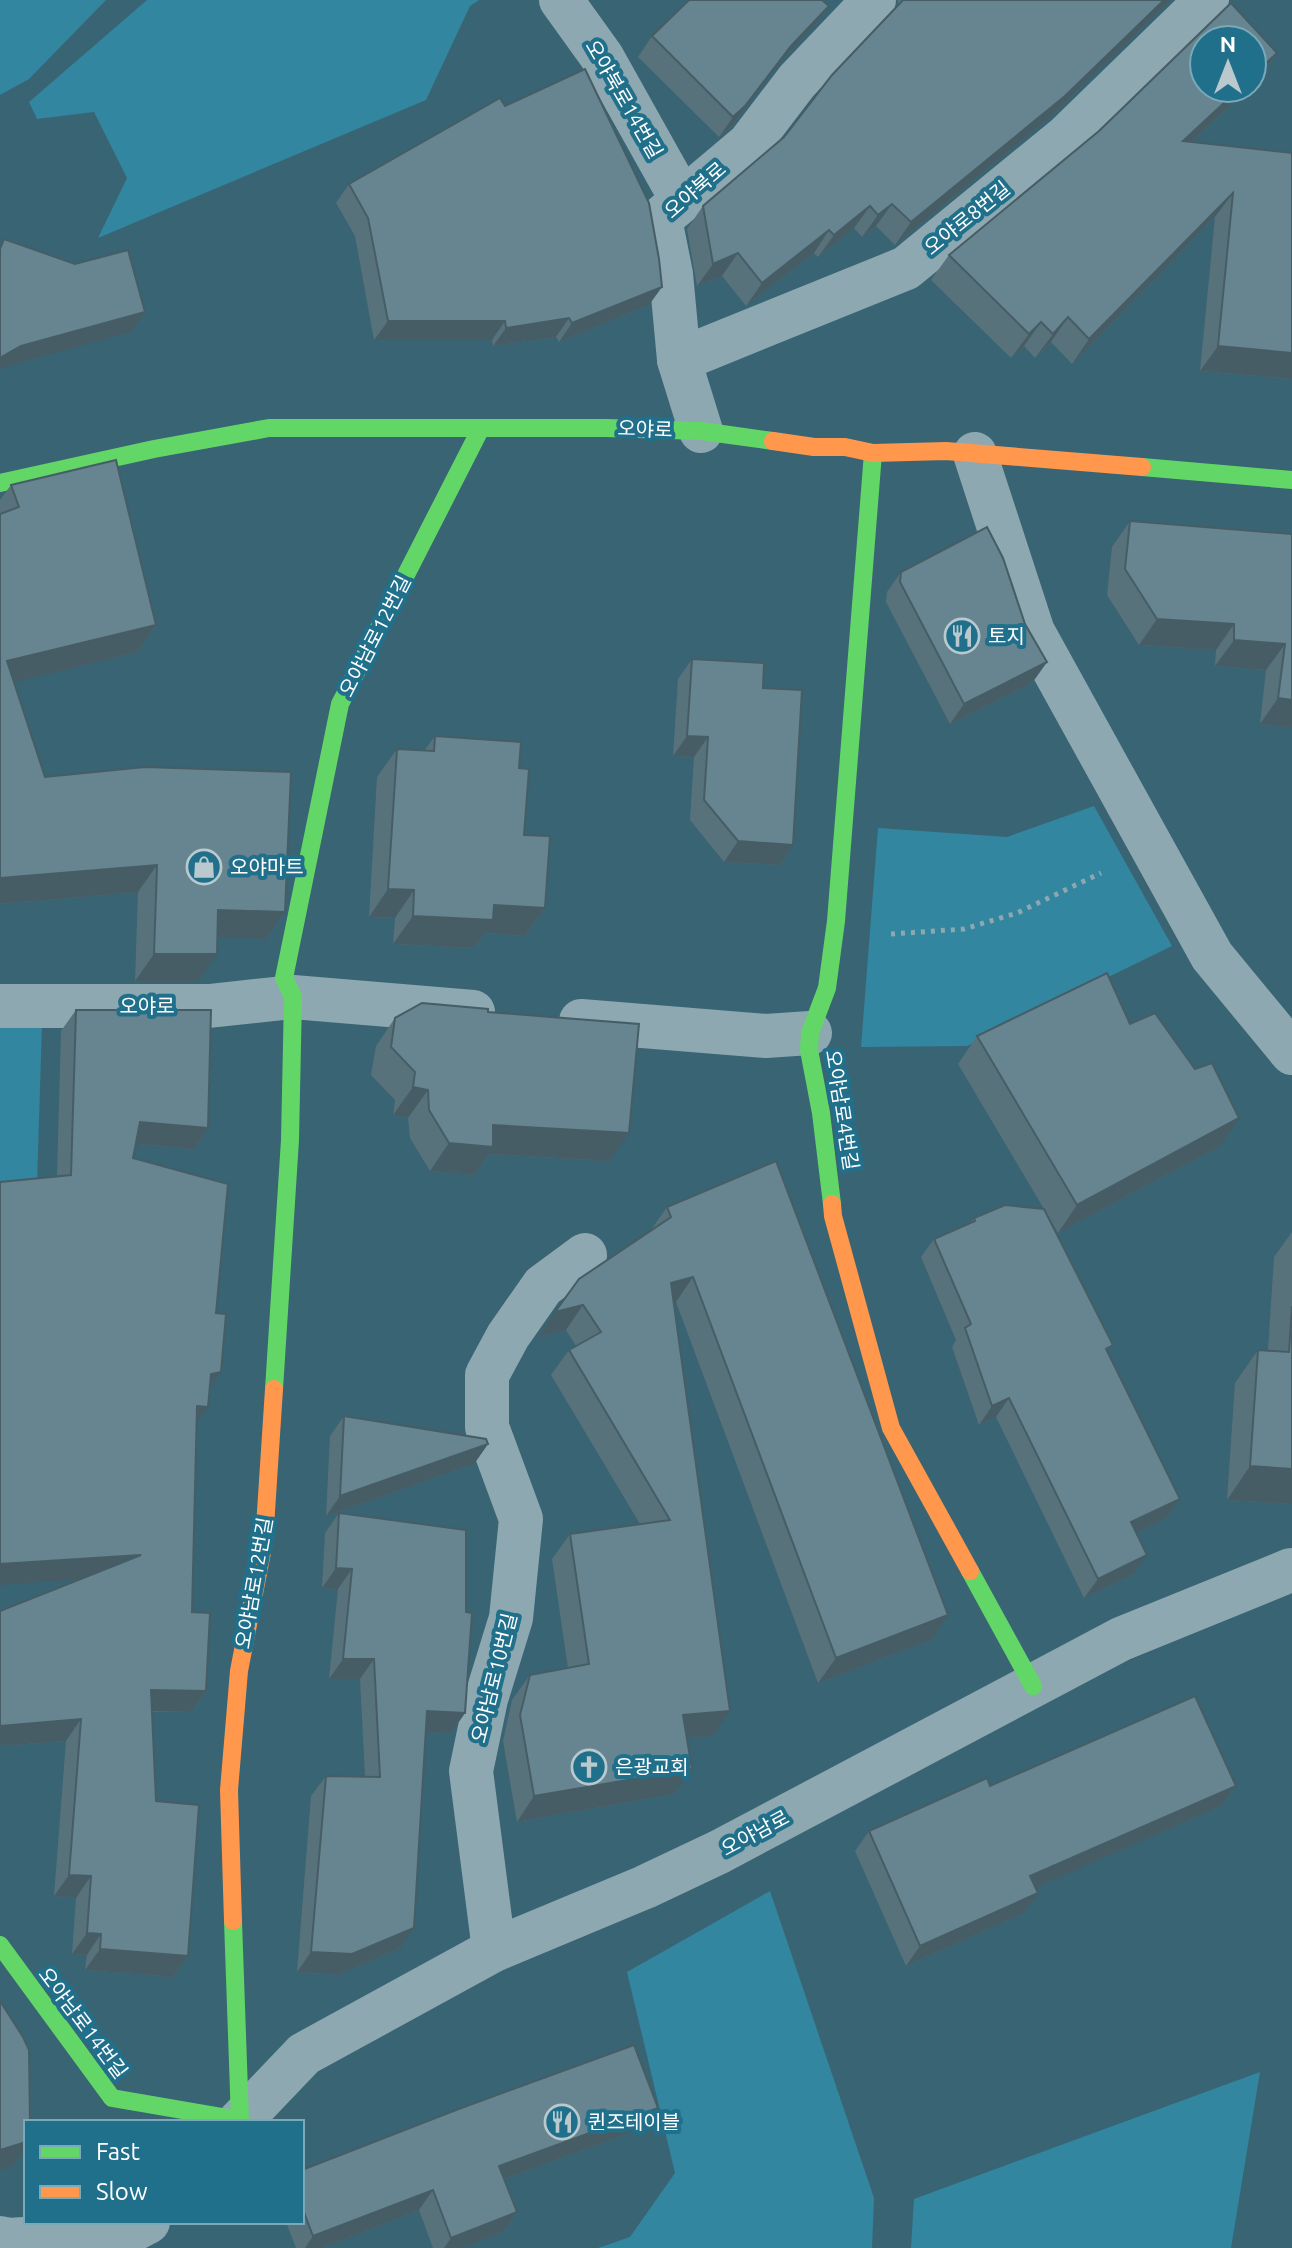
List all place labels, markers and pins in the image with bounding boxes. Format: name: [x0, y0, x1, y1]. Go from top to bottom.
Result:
restaurant icon: 토지: [943, 617, 981, 655]
place label: 토지: [988, 624, 1025, 647]
shop icon: 오야마트: [185, 848, 223, 886]
place label: 오야마트: [230, 855, 304, 878]
church icon: 은광교회: [570, 1748, 608, 1786]
place label: 은광교회: [615, 1755, 689, 1778]
restaurant icon: 퀸즈테이블: [543, 2103, 581, 2141]
place label: 퀸즈테이블: [588, 2110, 680, 2133]

